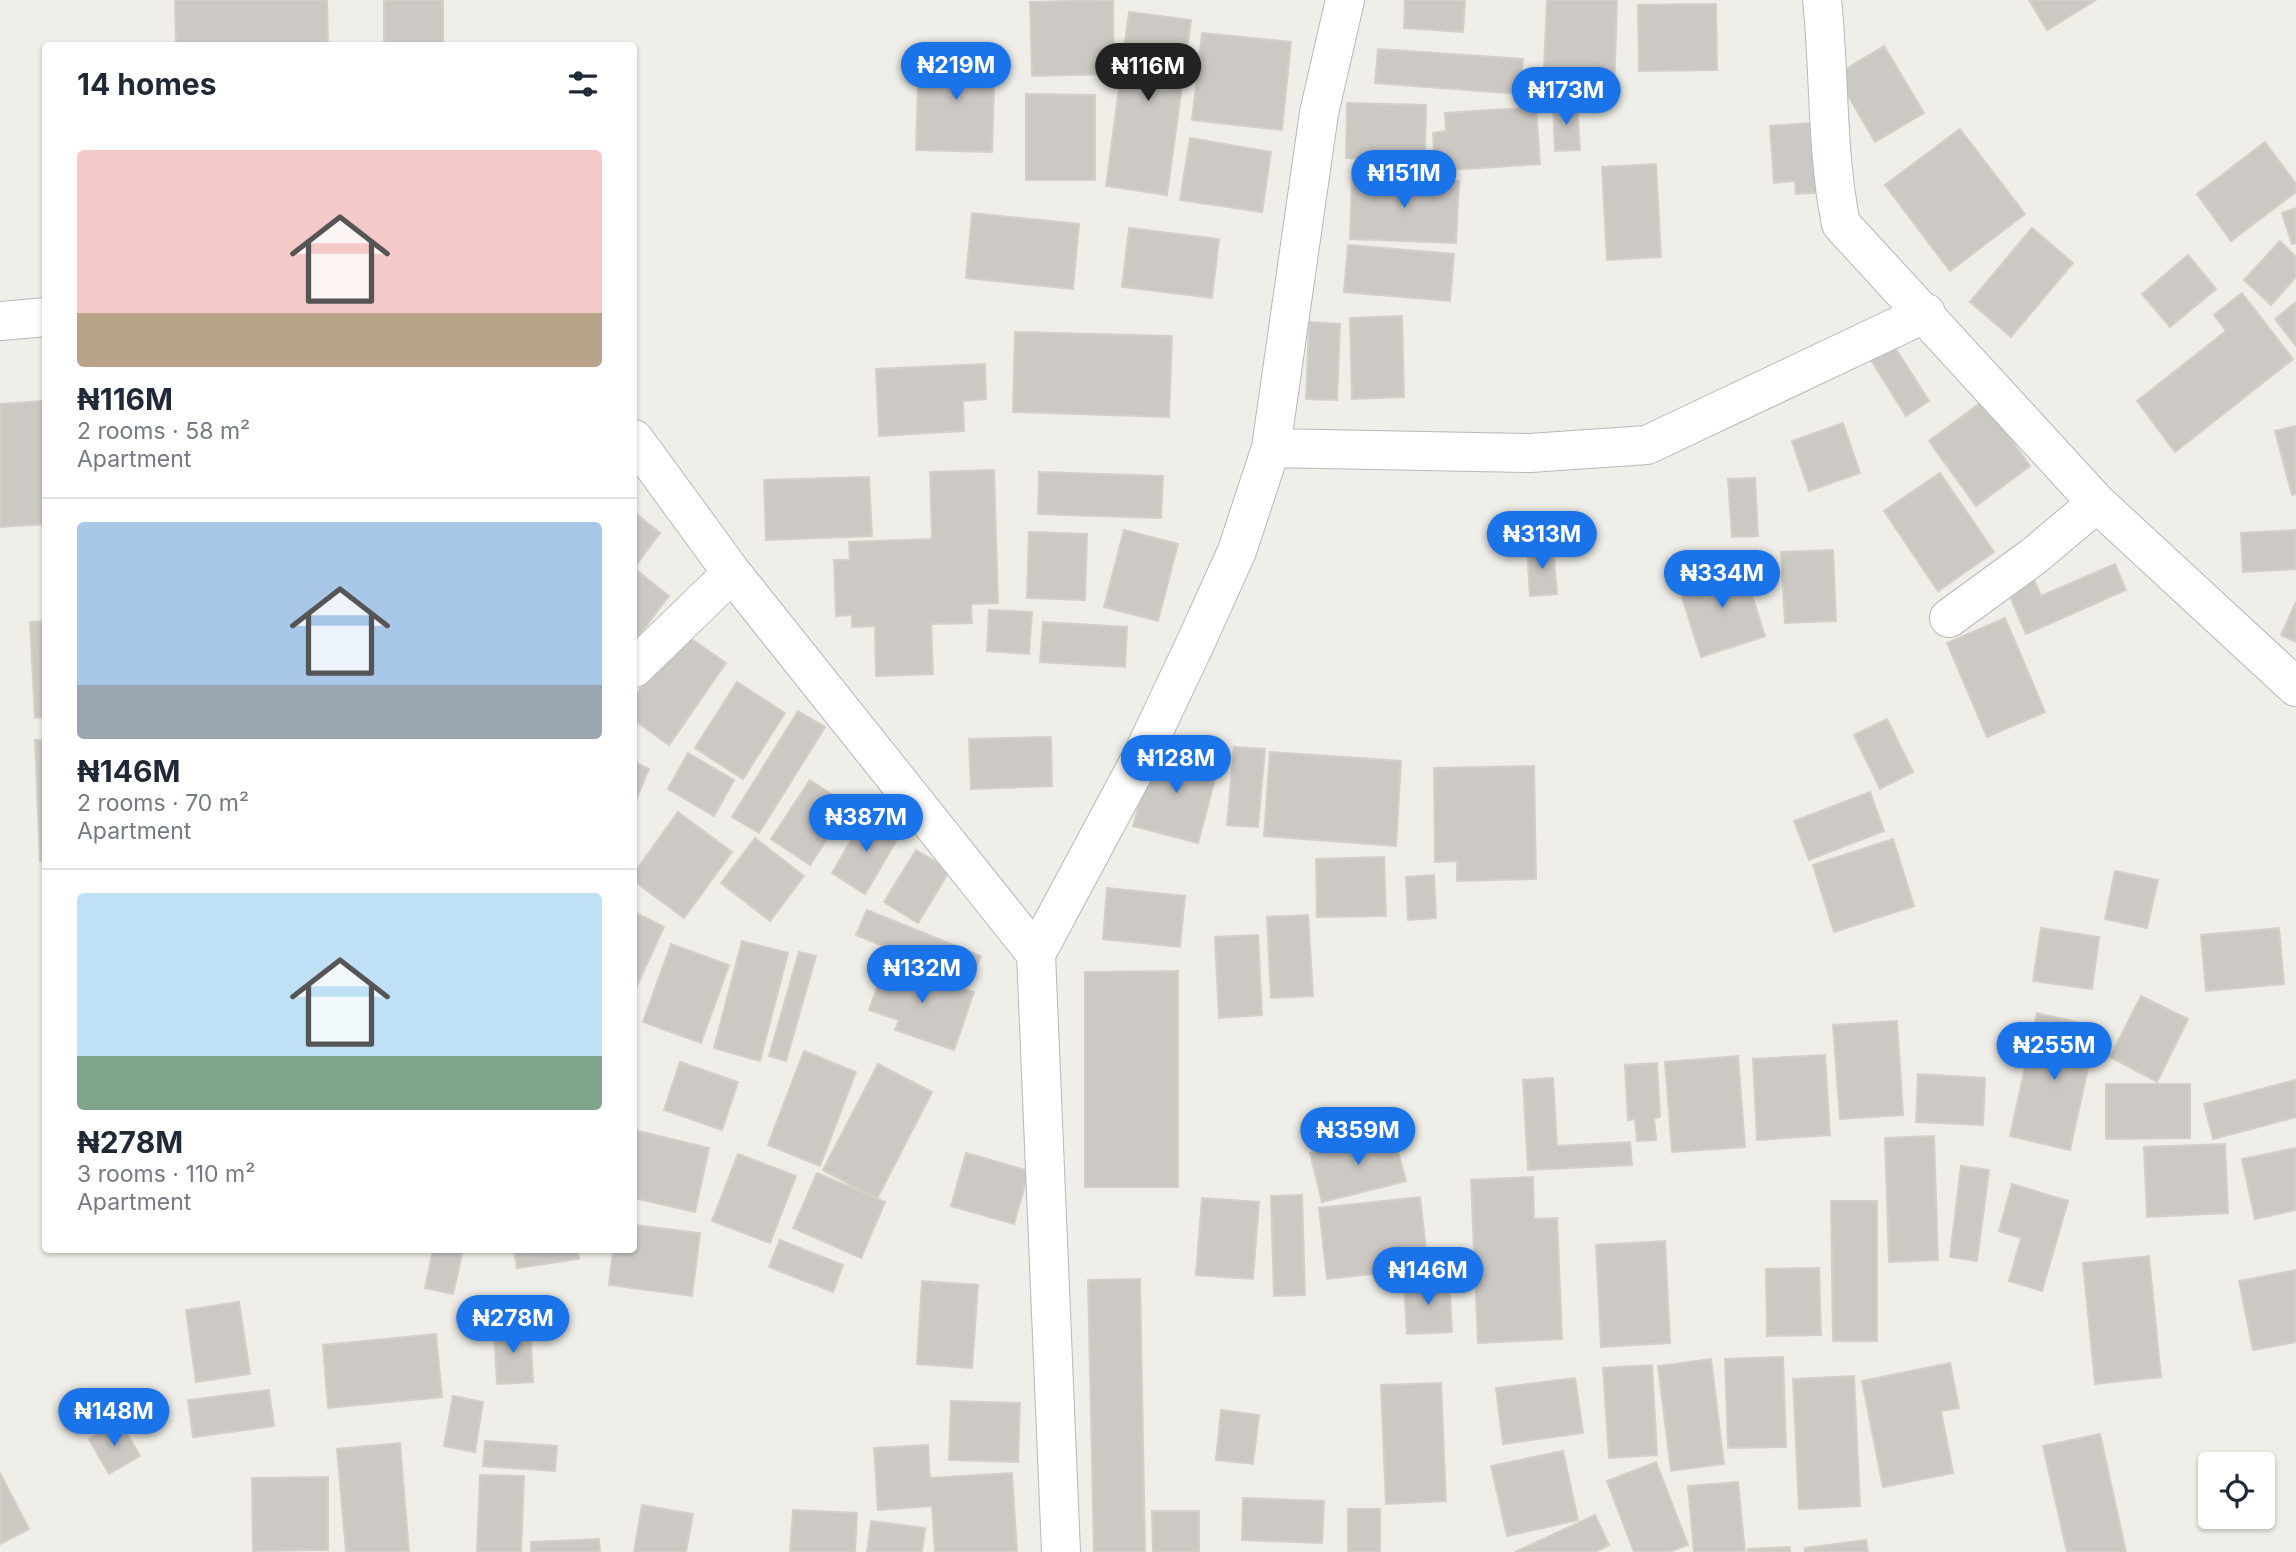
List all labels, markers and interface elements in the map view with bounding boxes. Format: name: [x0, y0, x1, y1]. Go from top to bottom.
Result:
pin: ₦219M: [907, 42, 1005, 102]
pin: ₦116M: [1099, 43, 1197, 103]
text: ₦219M: [917, 51, 995, 79]
text: ₦116M: [1111, 52, 1185, 80]
icon: filters: [564, 65, 602, 103]
text: 14 homes: [77, 66, 216, 102]
pin: ₦173M: [1517, 68, 1615, 127]
text: ₦173M: [1528, 76, 1604, 104]
pin: ₦151M: [1355, 150, 1453, 210]
text: ₦151M: [1367, 159, 1441, 187]
icon: home: [277, 196, 403, 322]
text: ₦116M: [77, 381, 173, 417]
text: 2 rooms · 58 m²: [77, 417, 250, 445]
text: Apartment: [77, 445, 191, 473]
pin: ₦313M: [1493, 512, 1591, 571]
text: ₦313M: [1503, 520, 1581, 548]
pin: ₦334M: [1673, 550, 1771, 610]
text: ₦334M: [1680, 559, 1764, 587]
icon: home: [277, 568, 403, 694]
pin: ₦128M: [1127, 736, 1225, 795]
text: ₦128M: [1137, 744, 1215, 772]
text: ₦146M: [77, 753, 180, 789]
text: 2 rooms · 70 m²: [77, 789, 249, 817]
pin: ₦387M: [817, 794, 915, 854]
text: ₦387M: [825, 803, 907, 831]
text: Apartment: [77, 817, 191, 845]
icon: home: [277, 939, 403, 1065]
pin: ₦132M: [873, 946, 971, 1005]
text: ₦132M: [883, 954, 961, 982]
pin: ₦255M: [2005, 1023, 2103, 1082]
text: ₦255M: [2013, 1031, 2095, 1059]
pin: ₦359M: [1309, 1108, 1407, 1167]
text: ₦359M: [1316, 1116, 1400, 1144]
text: ₦278M: [77, 1124, 183, 1160]
text: 3 rooms · 110 m²: [77, 1160, 255, 1188]
text: Apartment: [77, 1188, 191, 1216]
pin: ₦146M: [1379, 1248, 1477, 1307]
text: ₦146M: [1388, 1256, 1468, 1284]
pin: ₦278M: [464, 1296, 562, 1355]
text: ₦278M: [472, 1304, 554, 1332]
pin: ₦148M: [65, 1388, 163, 1448]
text: ₦148M: [74, 1397, 154, 1425]
map controls: [2198, 1452, 2275, 1529]
button: locate: [2198, 1452, 2275, 1529]

